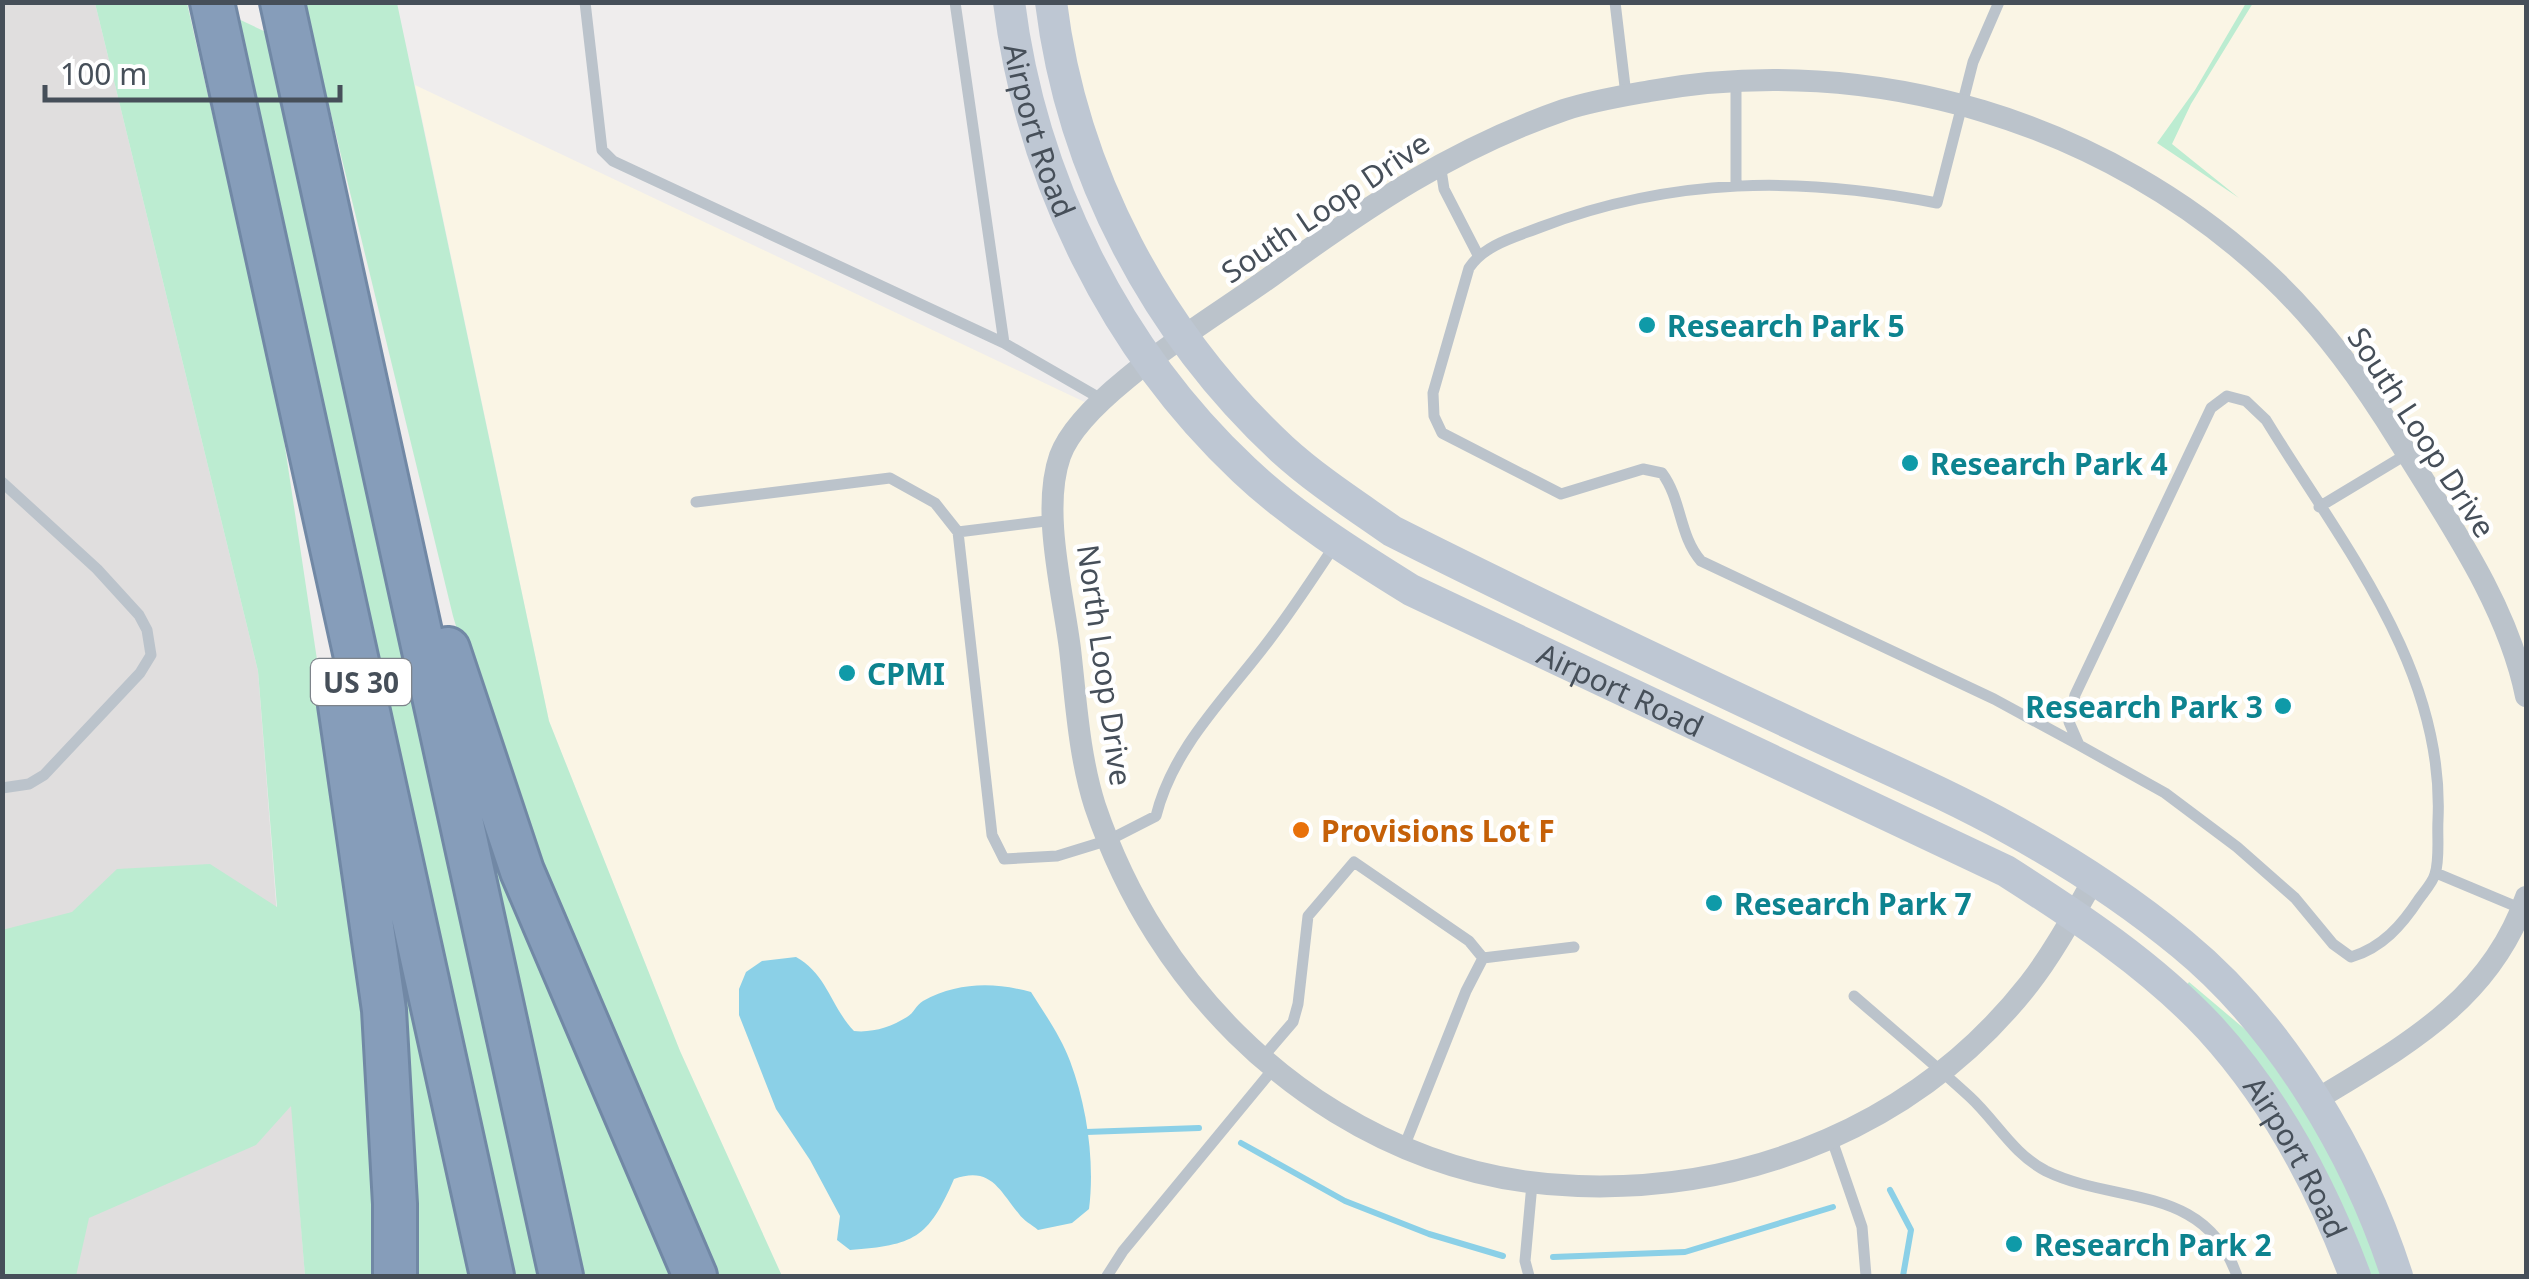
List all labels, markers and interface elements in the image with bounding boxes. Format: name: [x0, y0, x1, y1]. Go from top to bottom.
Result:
scale bar: [45, 40, 340, 102]
street label: Airport Road: [995, 40, 1086, 223]
text: 100 m: [60, 53, 147, 94]
street label: South Loop Drive: [1213, 122, 1437, 292]
place label: Research Park 5: [1667, 305, 1905, 346]
marker: Research Park 5: [1636, 314, 1658, 336]
street label: South Loop Drive: [2339, 319, 2505, 545]
place label: Research Park 4: [1930, 443, 2168, 484]
marker: Research Park 4: [1899, 452, 1921, 474]
street label: North Loop Drive: [1068, 542, 1142, 788]
street label: Airport Road: [1531, 632, 1711, 746]
place label: CPMI: [867, 653, 945, 694]
road number: US 30: [311, 659, 411, 705]
marker: CPMI: [836, 662, 858, 684]
place label: Research Park 3: [2025, 686, 2263, 727]
marker: Research Park 3: [2272, 695, 2294, 717]
place label: Provisions Lot F: [1321, 810, 1555, 851]
marker: Provisions Lot F: [1290, 819, 1312, 841]
place label: Research Park 7: [1734, 883, 1972, 924]
marker: Research Park 7: [1703, 892, 1725, 914]
street label: Airport Road: [2235, 1068, 2358, 1244]
place label: Research Park 2: [2034, 1224, 2272, 1265]
marker: Research Park 2: [2003, 1233, 2025, 1255]

